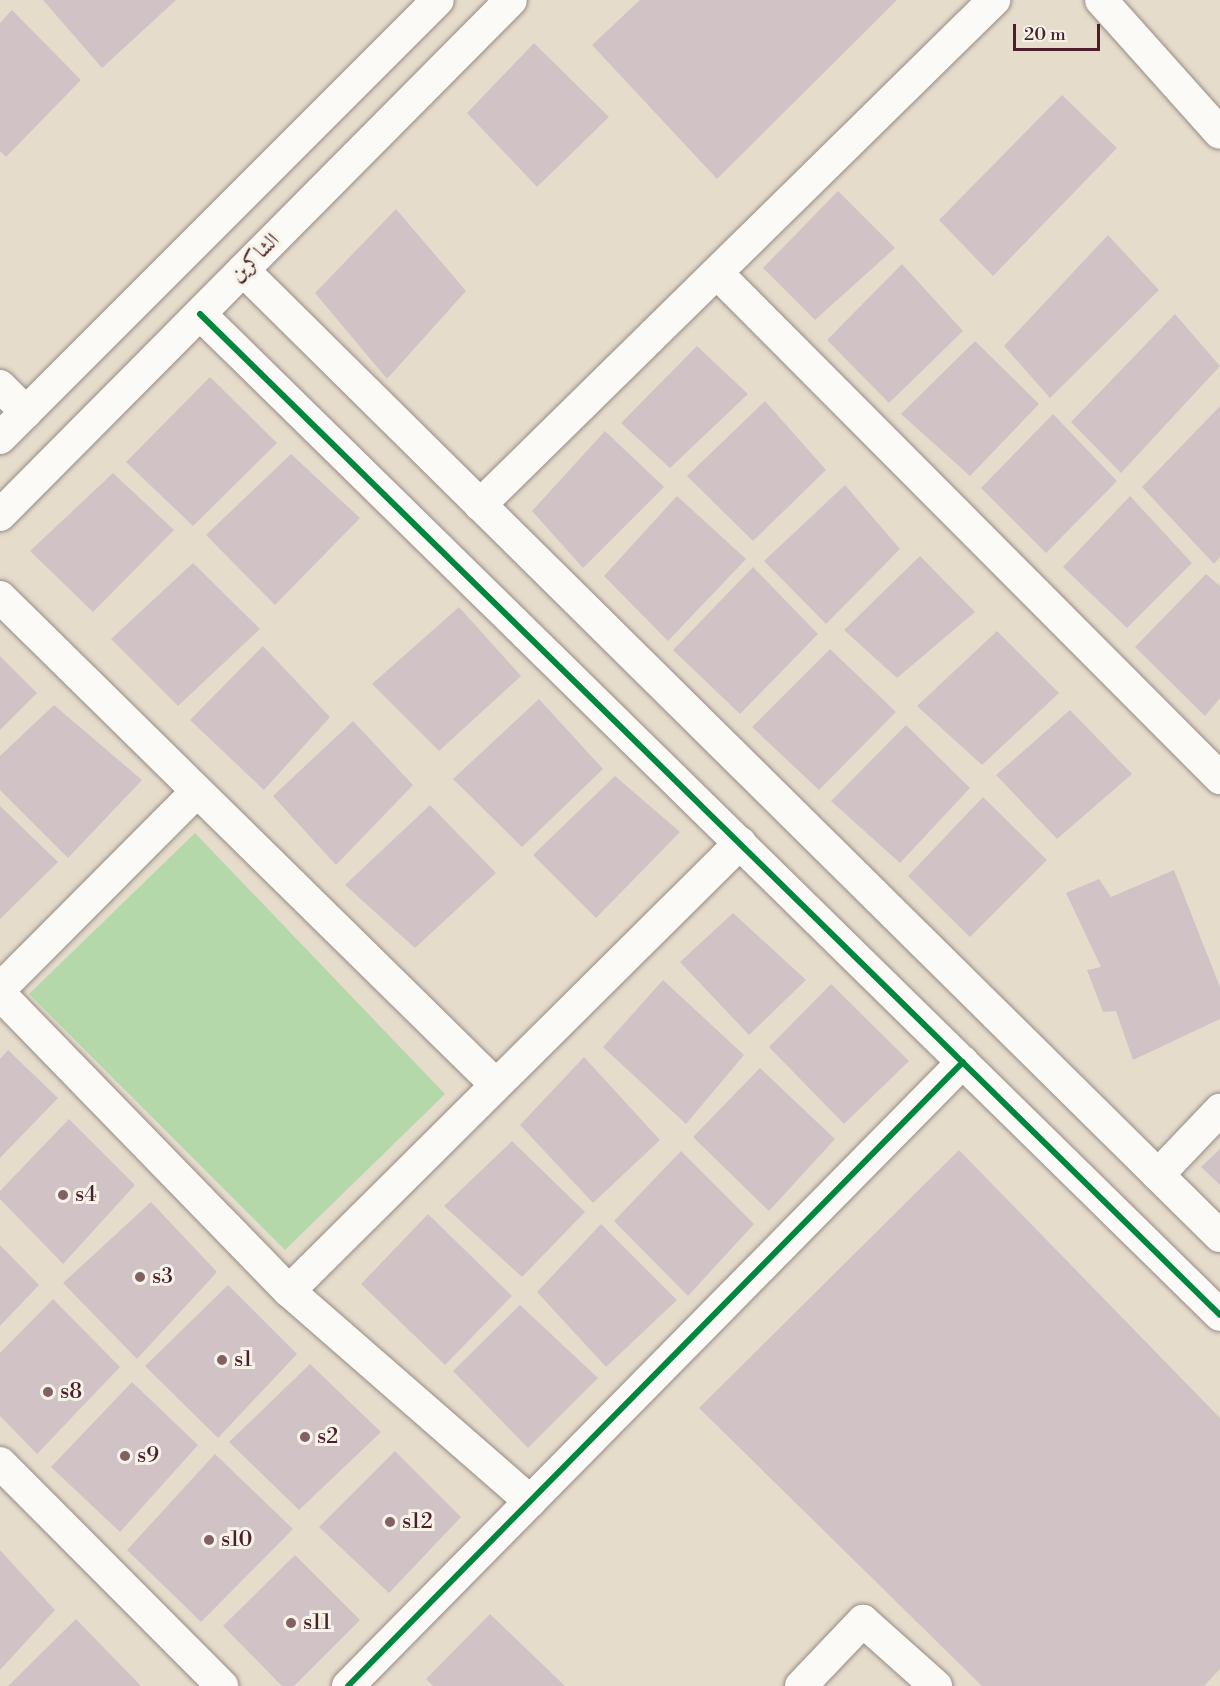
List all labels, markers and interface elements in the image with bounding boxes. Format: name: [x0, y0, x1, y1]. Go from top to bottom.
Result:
scale bar: [1016, 12, 1103, 50]
text: 20 m: [1024, 23, 1066, 46]
street label: الشاكرين: [225, 228, 285, 288]
place label: s4: [75, 1182, 97, 1208]
marker: s4: [56, 1188, 70, 1202]
place label: s3: [152, 1264, 173, 1290]
marker: s3: [133, 1270, 147, 1284]
place label: s1: [234, 1347, 252, 1373]
marker: s1: [215, 1353, 229, 1367]
place label: s8: [60, 1379, 82, 1405]
marker: s8: [41, 1385, 55, 1399]
place label: s2: [317, 1424, 338, 1450]
marker: s2: [298, 1430, 312, 1444]
place label: s9: [137, 1443, 159, 1469]
marker: s9: [118, 1449, 132, 1463]
place label: s12: [402, 1509, 433, 1535]
marker: s12: [383, 1515, 397, 1529]
place label: s10: [221, 1527, 252, 1553]
marker: s10: [202, 1533, 216, 1547]
place label: s11: [303, 1610, 331, 1636]
marker: s11: [284, 1616, 298, 1630]

